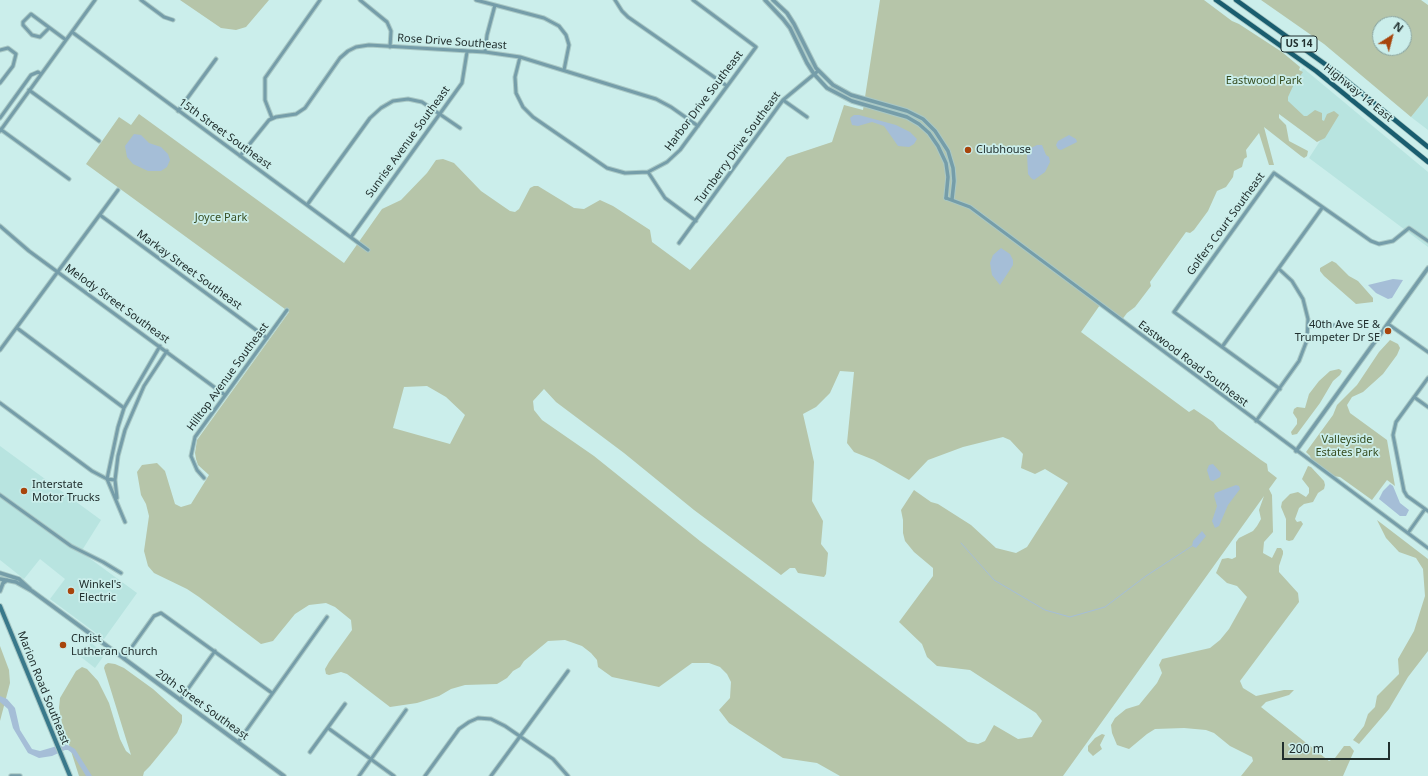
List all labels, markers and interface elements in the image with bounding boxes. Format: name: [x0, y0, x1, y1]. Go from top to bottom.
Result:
north arrow: [1372, 16, 1412, 56]
text: N: [1391, 18, 1407, 35]
street label: Rose Drive Southeast: [397, 32, 507, 52]
road number: US 14: [1281, 36, 1317, 52]
street label: Harbor Drive Southeast: [662, 48, 746, 154]
street label: Highway 14 East: [1321, 61, 1395, 125]
park label: Eastwood Park: [1226, 74, 1302, 88]
street label: Sunrise Avenue Southeast: [363, 84, 453, 200]
street label: Turnberry Drive Southeast: [693, 89, 783, 207]
street label: 15th Street Southeast: [176, 96, 274, 172]
place label: Clubhouse: [976, 143, 1031, 157]
marker: Clubhouse: [963, 145, 973, 155]
street label: Golfers Court Southeast: [1184, 170, 1268, 278]
park label: Joyce Park: [195, 211, 247, 225]
street label: Markay Street Southeast: [134, 227, 244, 313]
street label: Melody Street Southeast: [62, 262, 172, 346]
street label: Eastwood Road Southeast: [1135, 318, 1251, 410]
place label: 40th Ave SE & Trumpeter Dr SE: [1295, 318, 1380, 344]
street label: Hilltop Avenue Southeast: [184, 320, 272, 434]
marker: 40th Ave SE & Trumpeter Dr SE: [1383, 326, 1393, 336]
park label: Valleyside Estates Park: [1315, 433, 1379, 459]
place label: Interstate Motor Trucks: [32, 478, 100, 504]
marker: Interstate Motor Trucks: [19, 486, 29, 496]
place label: Winkel's Electric: [79, 578, 121, 604]
marker: Winkel's Electric: [66, 586, 76, 596]
street label: Marion Road Southeast: [14, 629, 72, 747]
place label: Christ Lutheran Church: [71, 632, 158, 658]
marker: Christ Lutheran Church: [58, 640, 68, 650]
street label: 20th Street Southeast: [153, 667, 251, 743]
scale bar: [1284, 734, 1392, 760]
text: 200 m: [1289, 740, 1324, 757]

